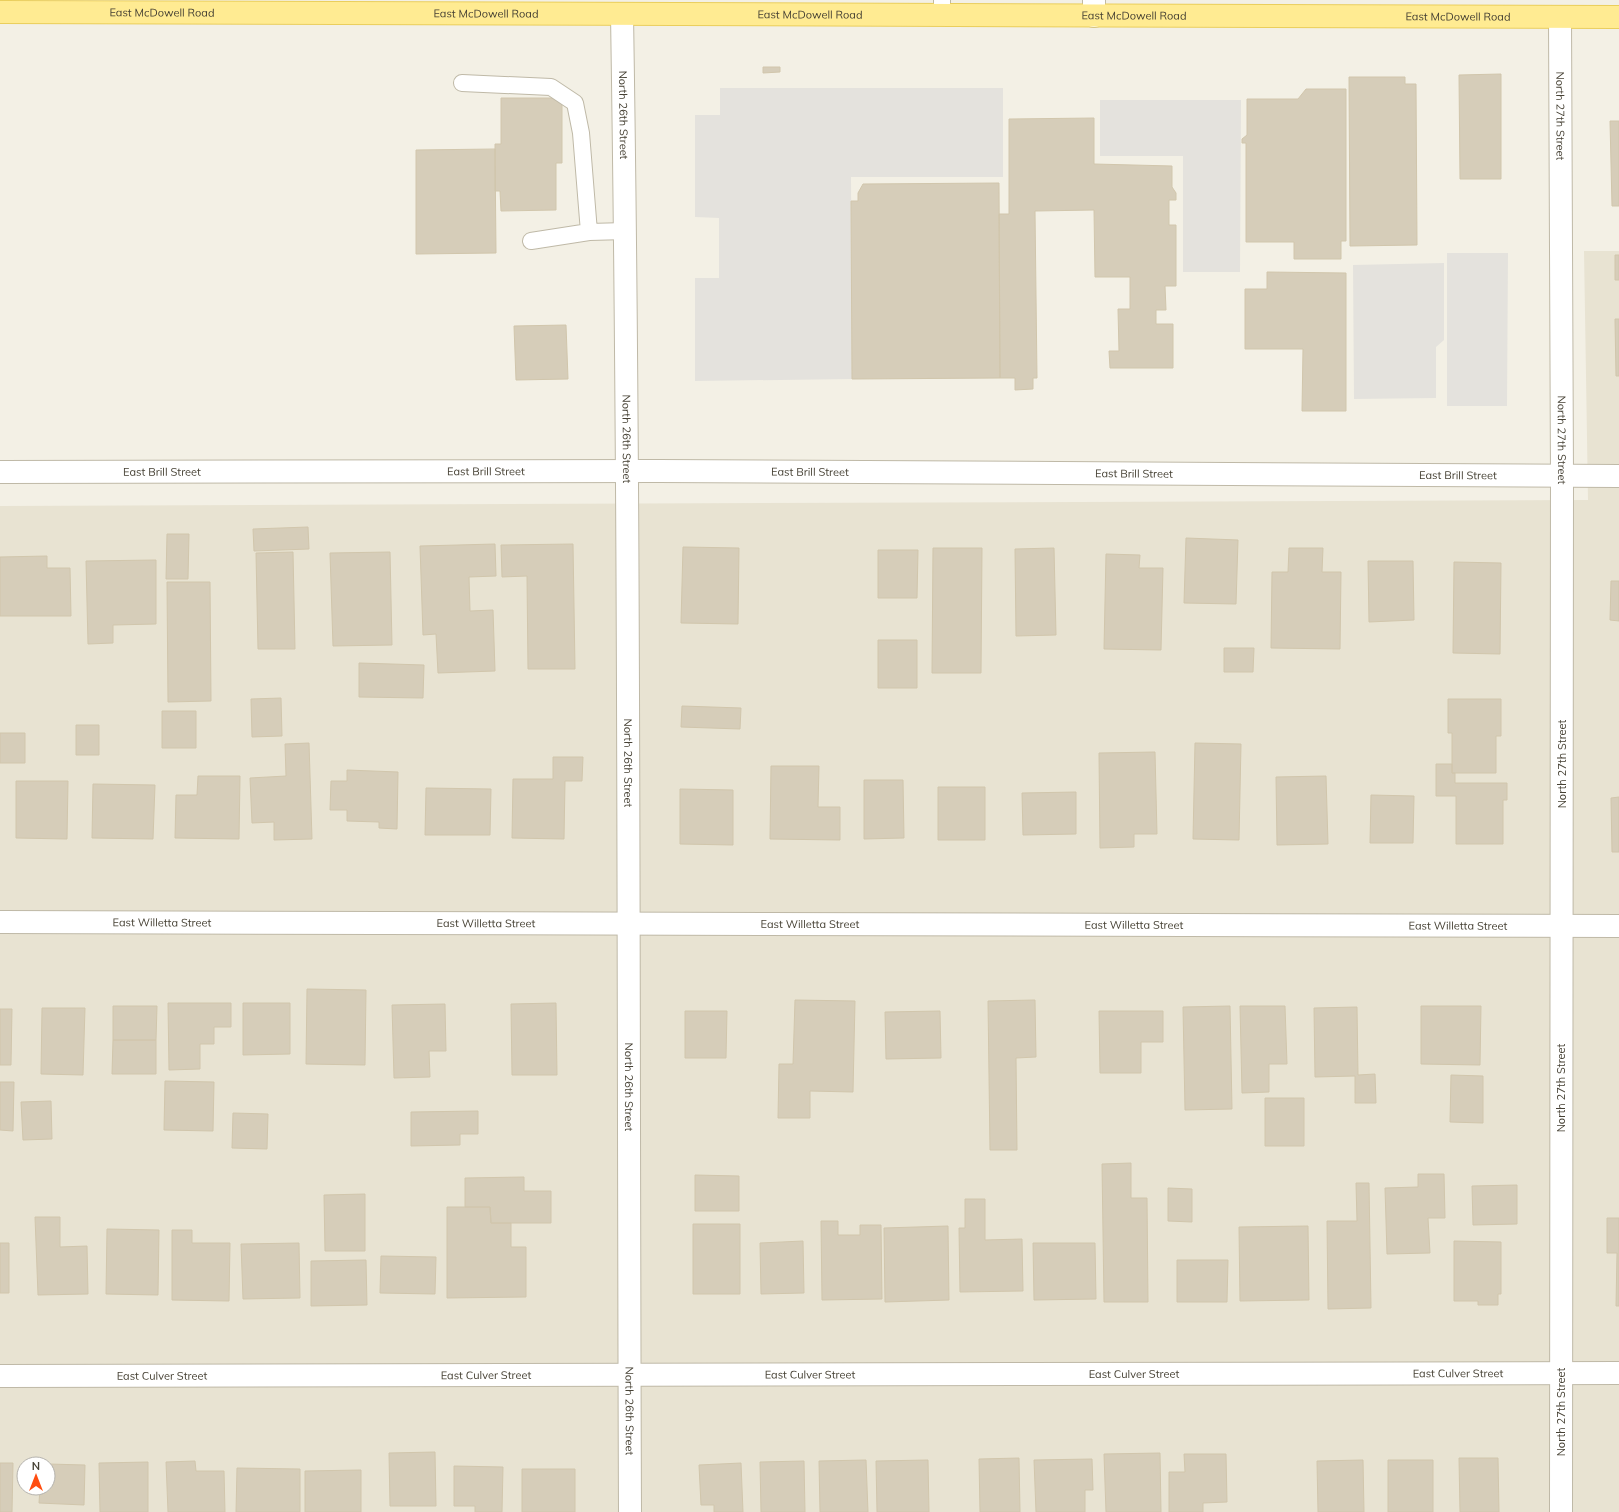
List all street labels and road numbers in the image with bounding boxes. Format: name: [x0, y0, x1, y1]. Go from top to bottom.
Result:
street label: East McDowell Road: [109, 5, 215, 20]
street label: East McDowell Road: [433, 6, 539, 21]
street label: East McDowell Road: [757, 7, 863, 22]
street label: East McDowell Road: [1081, 8, 1187, 23]
street label: East McDowell Road: [1405, 9, 1511, 24]
street label: North 26th Street: [616, 70, 631, 160]
street label: North 27th Street: [1553, 72, 1568, 161]
street label: North 26th Street: [619, 394, 634, 484]
street label: North 27th Street: [1555, 396, 1569, 485]
street label: East Brill Street: [447, 464, 525, 478]
street label: East Brill Street: [123, 465, 201, 479]
street label: East Brill Street: [771, 465, 849, 479]
street label: East Brill Street: [1095, 466, 1173, 481]
street label: East Brill Street: [1419, 468, 1497, 482]
street label: North 26th Street: [621, 719, 635, 808]
street label: North 27th Street: [1555, 719, 1569, 808]
street label: East Willetta Street: [113, 915, 212, 930]
street label: East Willetta Street: [437, 916, 536, 930]
street label: East Willetta Street: [761, 917, 860, 931]
street label: East Willetta Street: [1085, 918, 1184, 932]
street label: East Willetta Street: [1409, 918, 1508, 933]
street label: North 26th Street: [622, 1043, 636, 1132]
street label: North 27th Street: [1554, 1043, 1568, 1132]
street label: East Culver Street: [1413, 1366, 1503, 1380]
street label: North 26th Street: [623, 1367, 637, 1456]
street label: East Culver Street: [765, 1367, 855, 1382]
street label: East Culver Street: [1089, 1367, 1179, 1381]
street label: North 27th Street: [1554, 1367, 1568, 1456]
street label: East Culver Street: [441, 1368, 531, 1382]
street label: East Culver Street: [117, 1369, 207, 1383]

